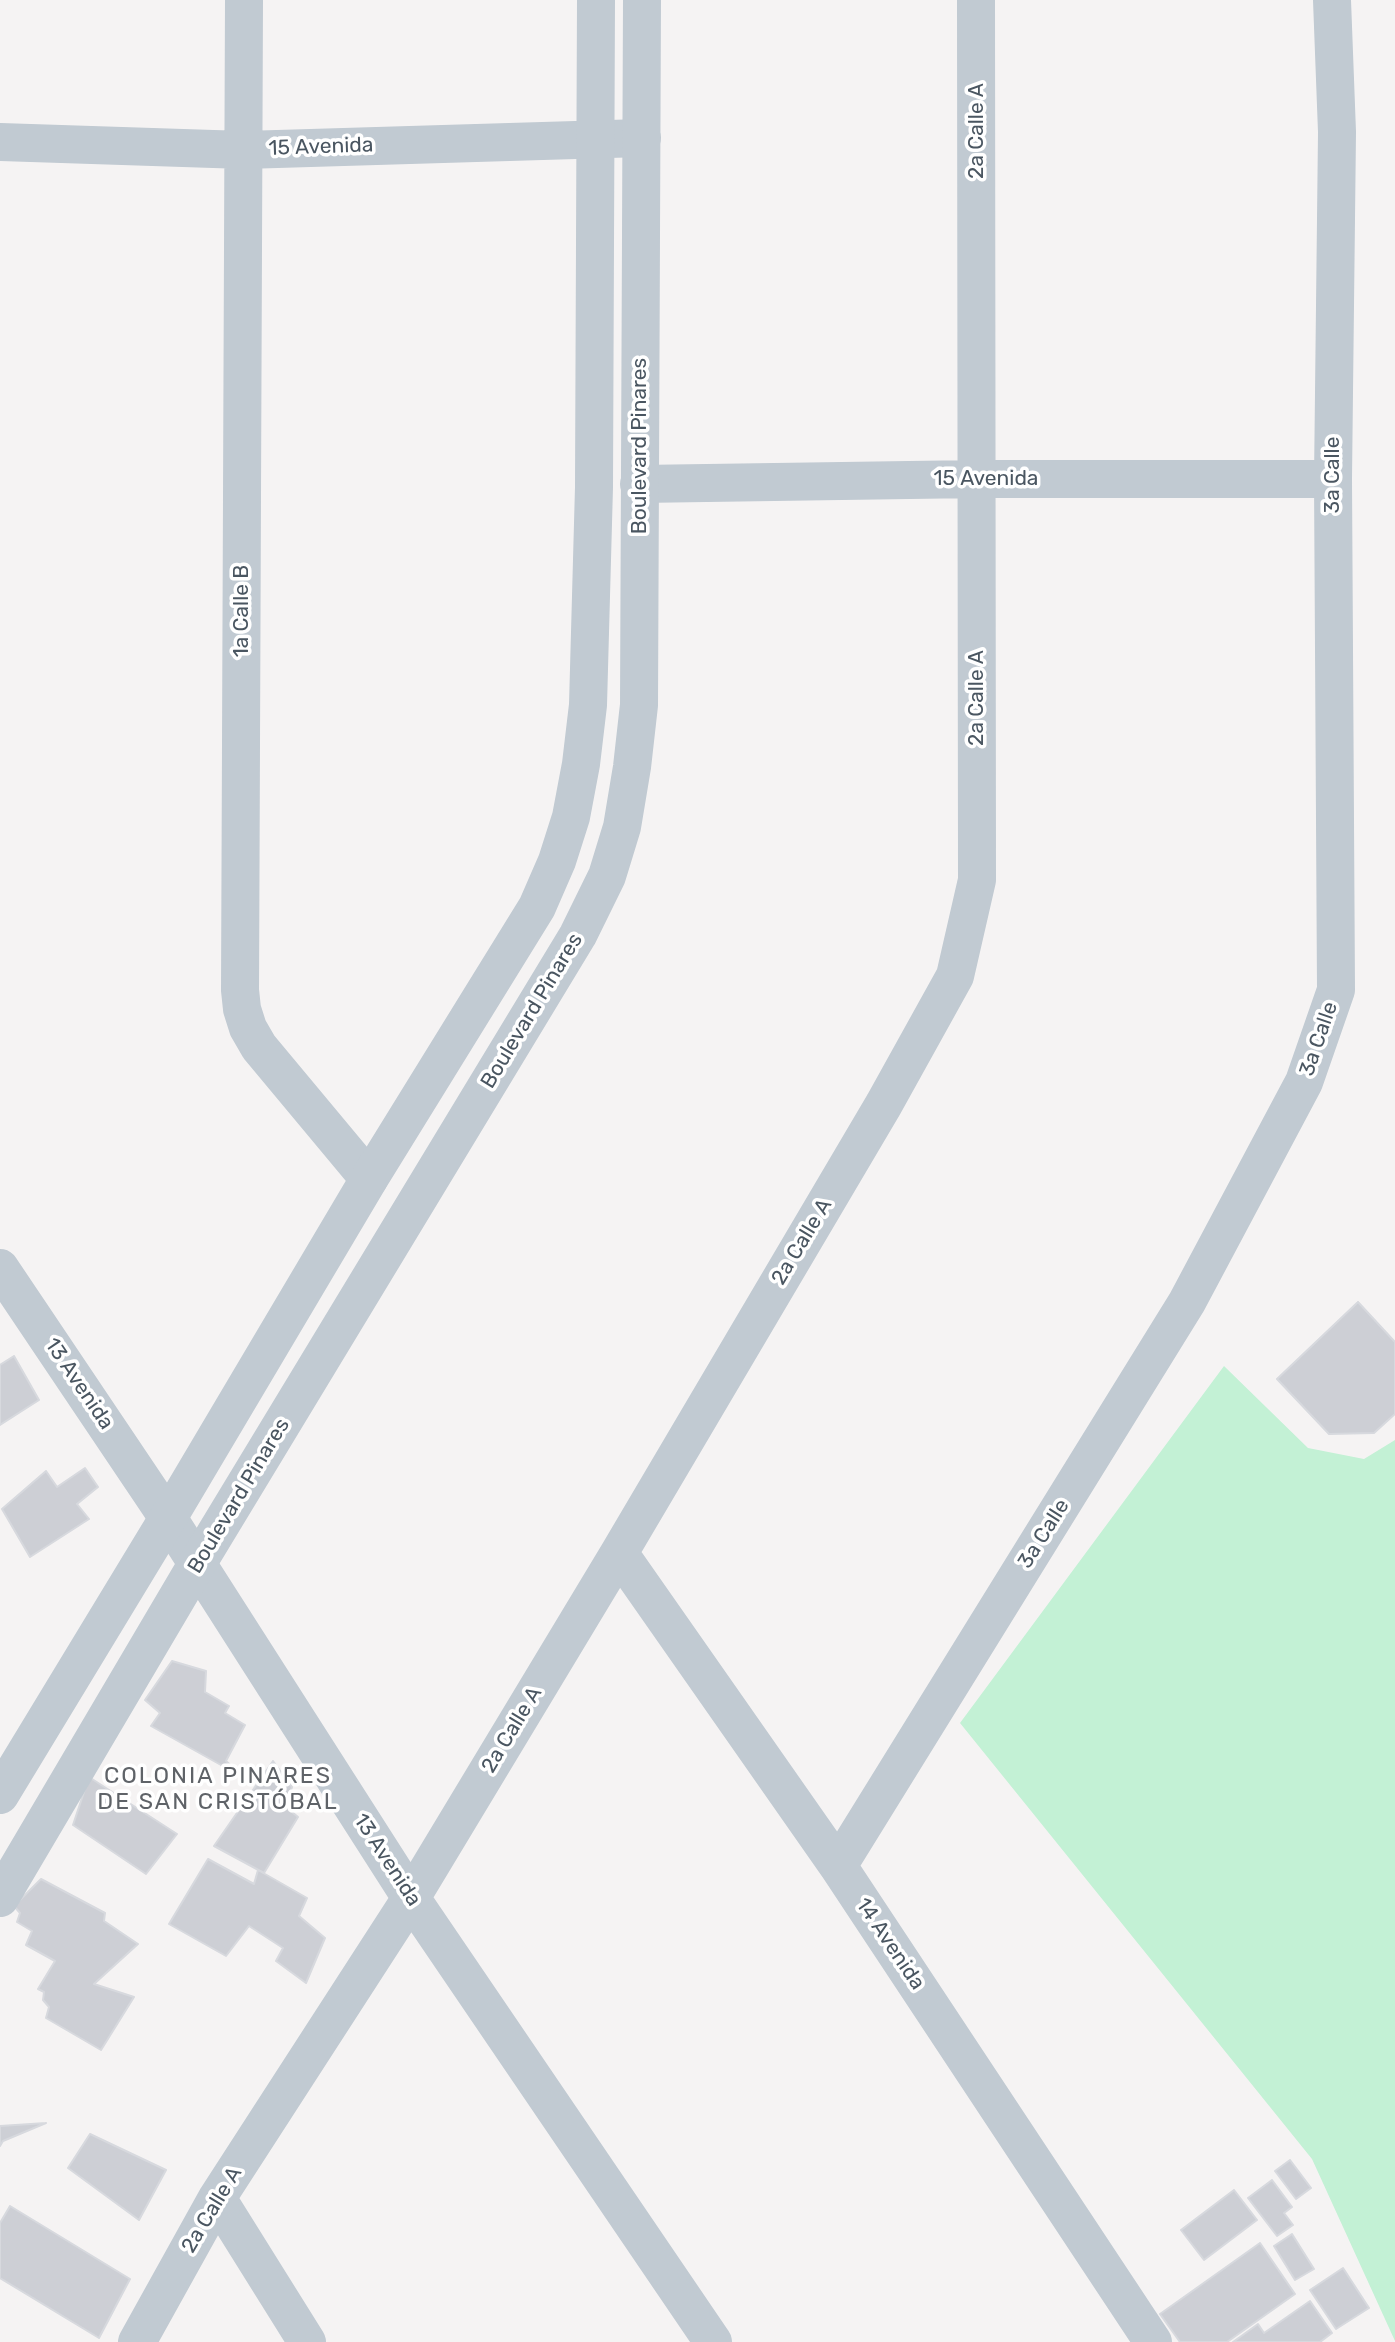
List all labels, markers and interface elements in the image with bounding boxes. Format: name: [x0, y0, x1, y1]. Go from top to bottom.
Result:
street label: 2a Calle A: [964, 83, 990, 179]
street label: 15 Avenida: [268, 133, 374, 161]
street label: Boulevard Pinares: [627, 358, 653, 534]
street label: 3a Calle: [1320, 437, 1346, 513]
street label: 15 Avenida: [934, 466, 1038, 492]
street label: 1a Calle B: [229, 565, 255, 657]
street label: 2a Calle A: [964, 650, 990, 746]
street label: Boulevard Pinares: [476, 929, 588, 1093]
street label: 3a Calle: [1295, 999, 1343, 1079]
street label: 2a Calle A: [767, 1194, 837, 1290]
street label: 13 Avenida: [39, 1333, 119, 1435]
street label: Boulevard Pinares: [183, 1414, 295, 1578]
street label: 3a Calle: [1013, 1495, 1075, 1573]
street label: 2a Calle A: [477, 1682, 547, 1778]
district label: COLONIA PINARES DE SAN CRISTÓBAL: [99, 1762, 337, 1816]
street label: 13 Avenida: [348, 1809, 426, 1911]
street label: 14 Avenida: [850, 1893, 930, 1995]
street label: 2a Calle A: [177, 2162, 247, 2258]

